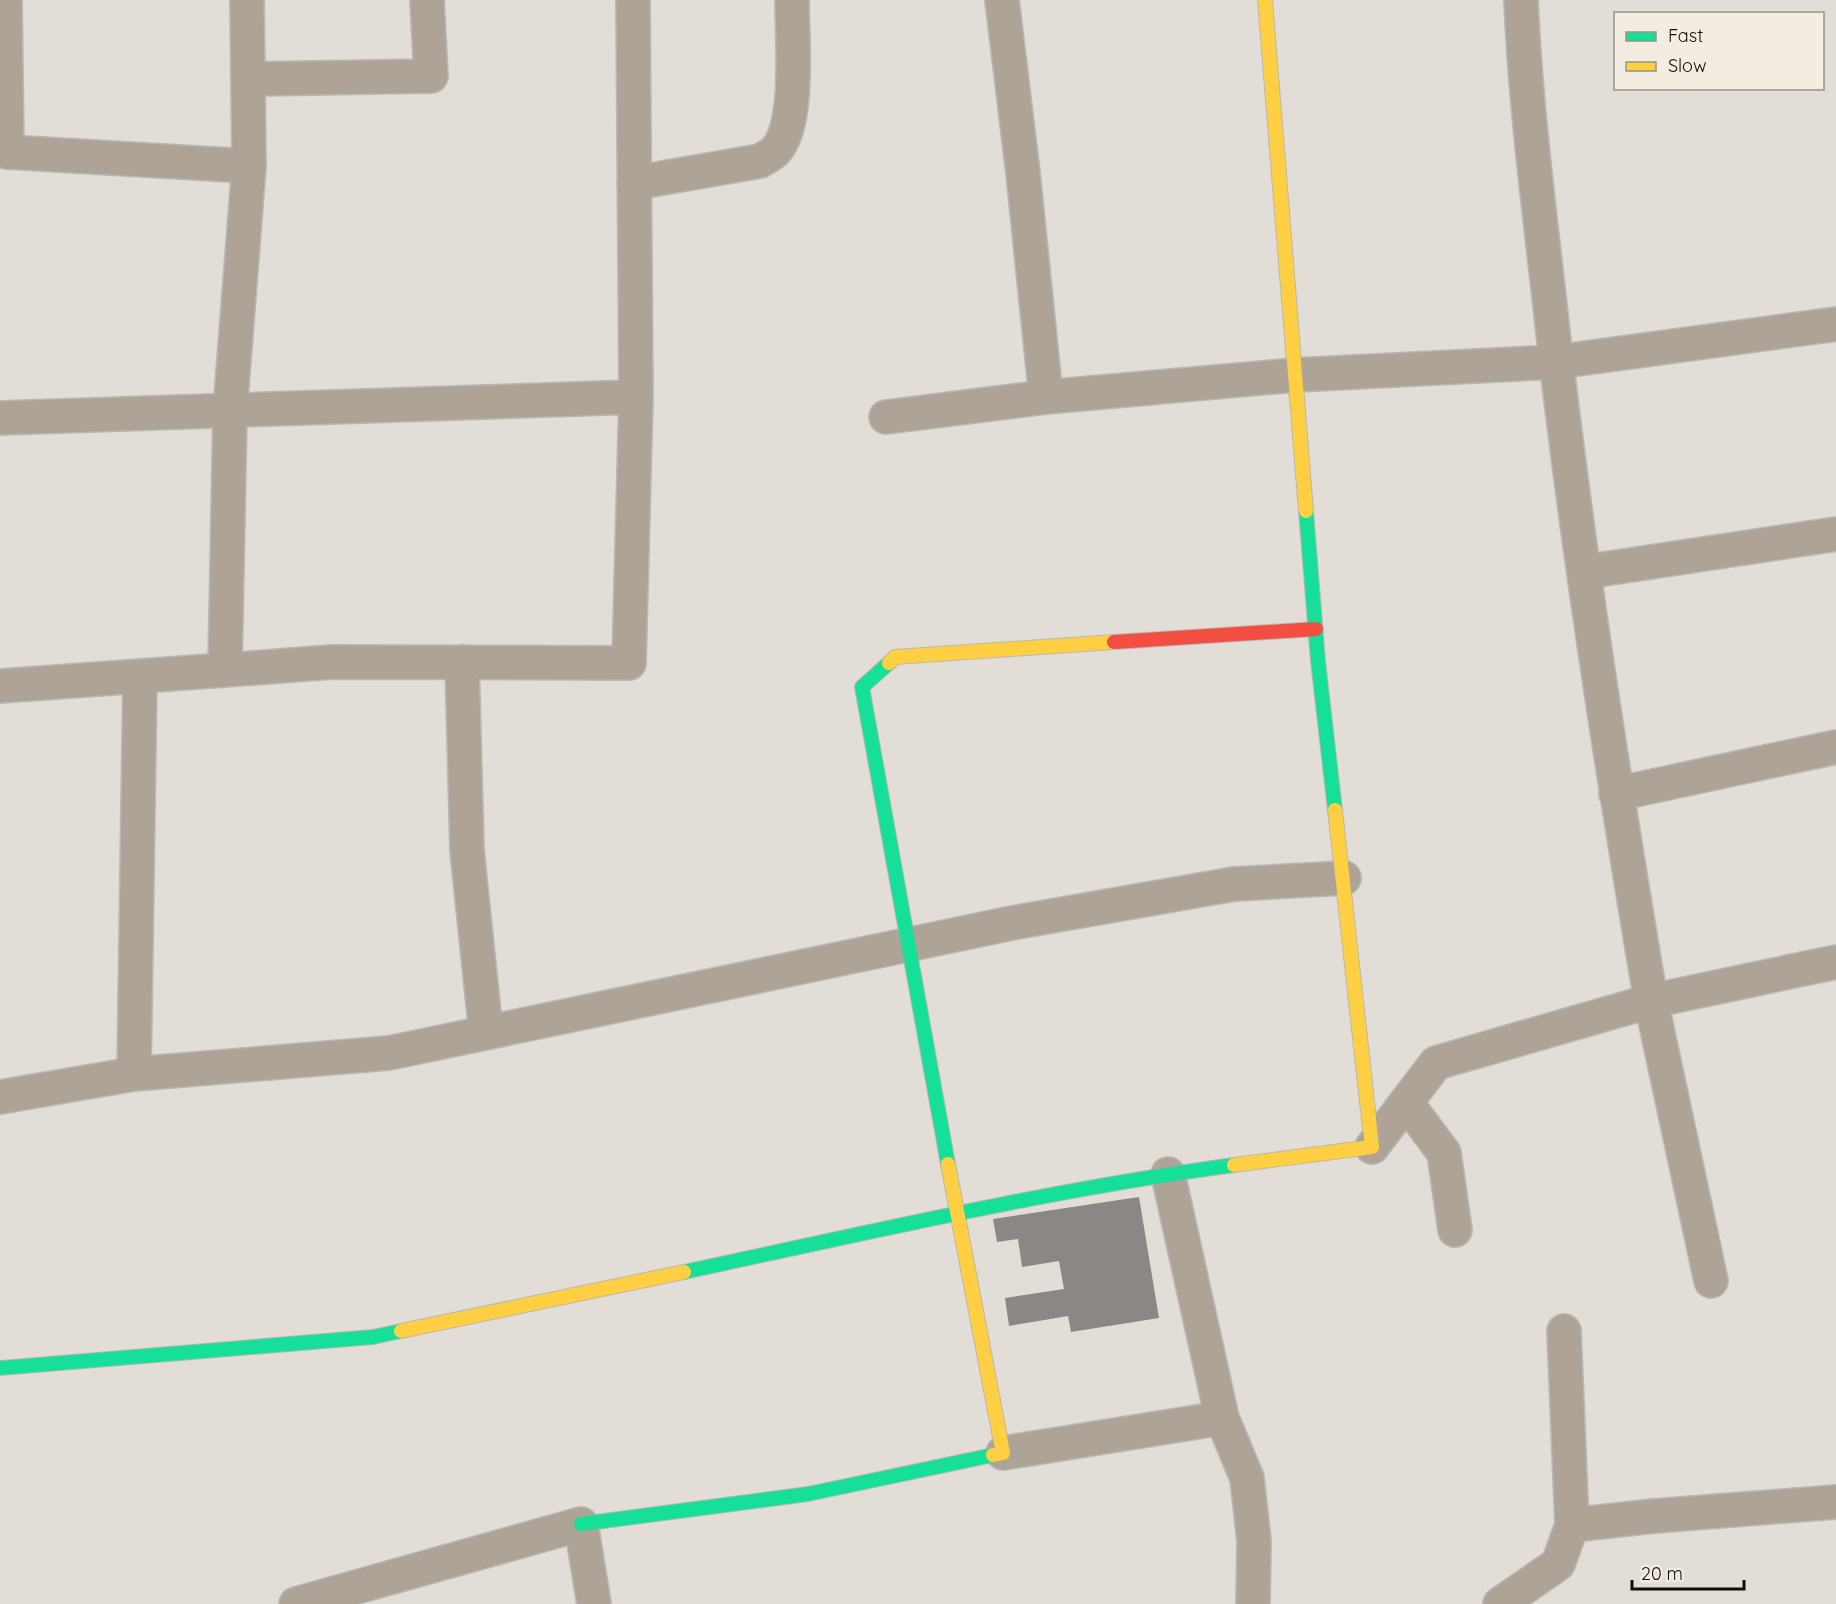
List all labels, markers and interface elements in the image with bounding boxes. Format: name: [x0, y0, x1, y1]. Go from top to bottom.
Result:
legend: [1614, 12, 1824, 90]
text: Fast: [1668, 24, 1703, 47]
text: Slow: [1668, 54, 1706, 77]
scale bar: [1632, 1553, 1744, 1591]
text: 20 m: [1641, 1562, 1683, 1585]

